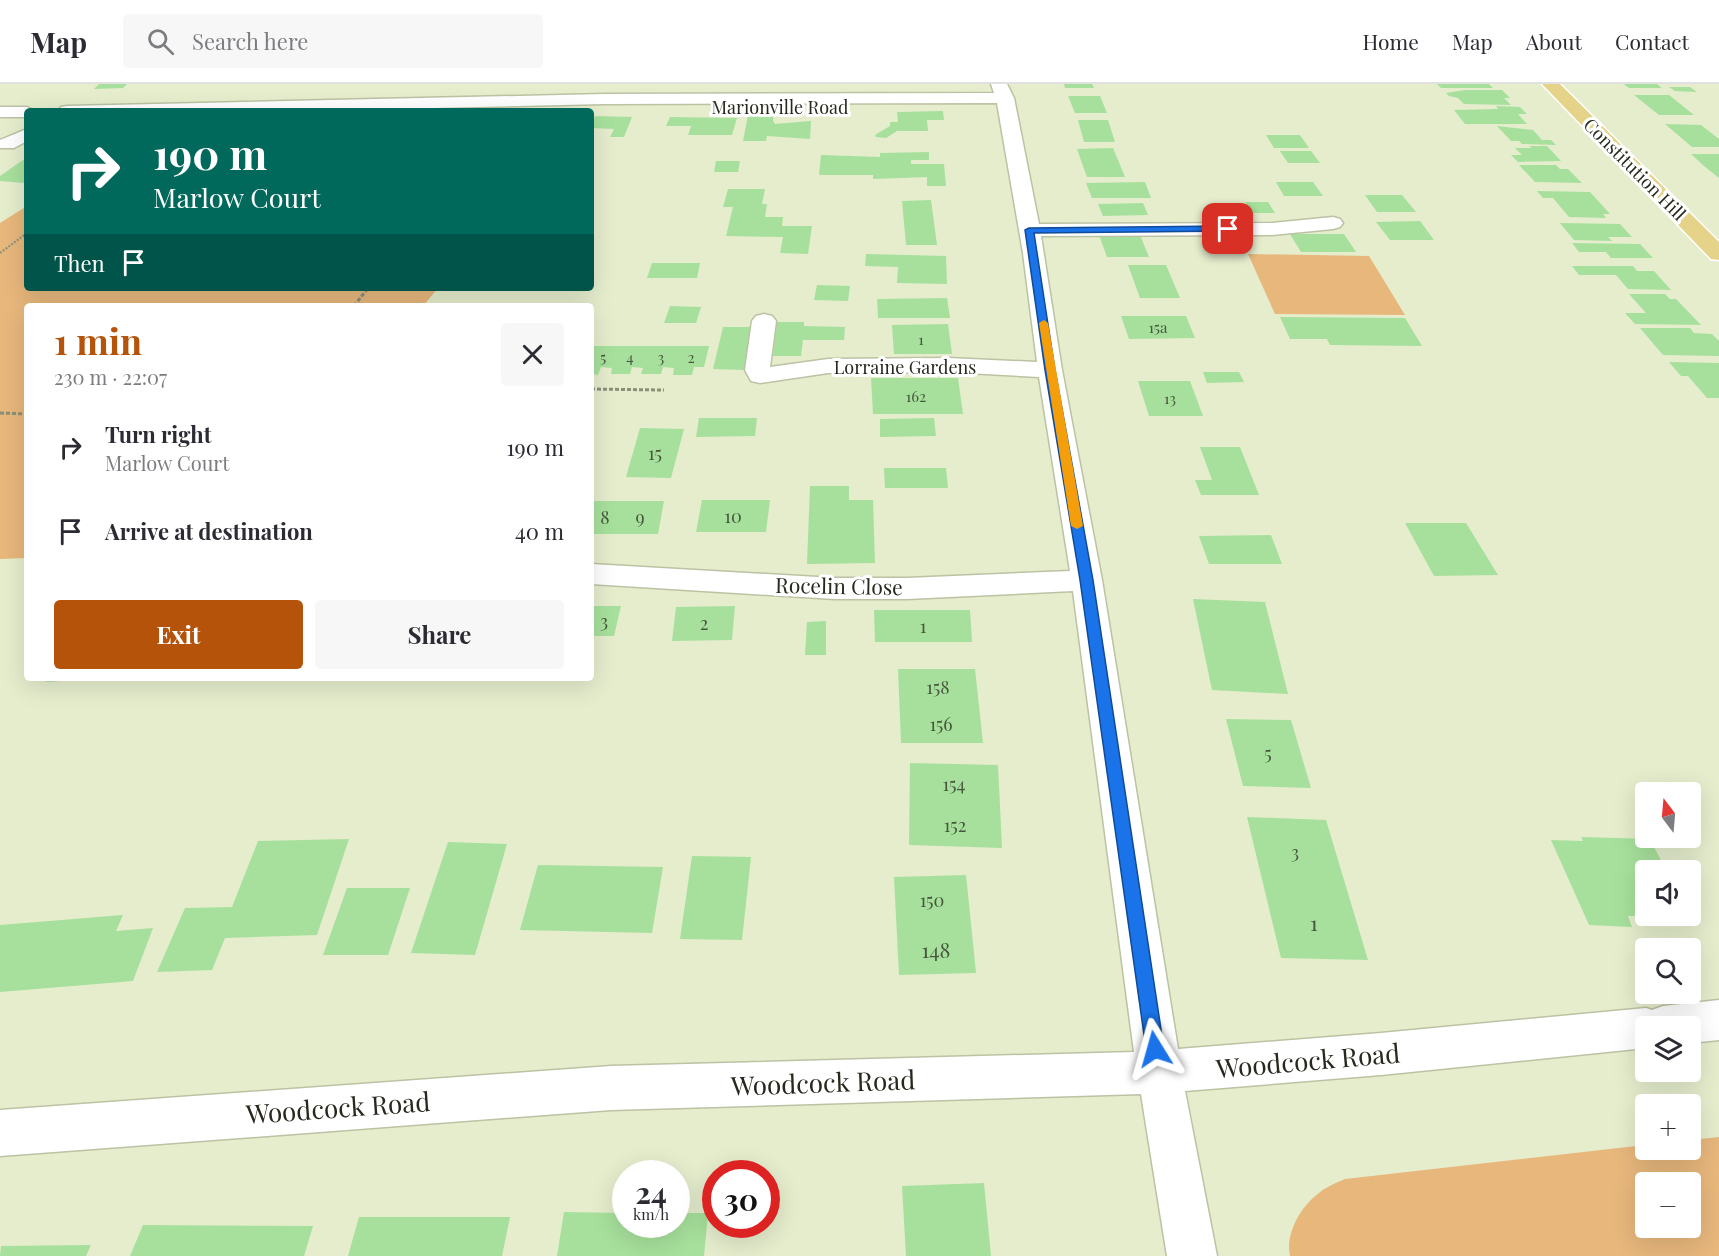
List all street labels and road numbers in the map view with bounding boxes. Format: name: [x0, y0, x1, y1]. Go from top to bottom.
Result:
street label: Marionville Road: [711, 95, 849, 119]
street label: Constitution Hill: [1579, 113, 1691, 225]
street label: Lorraine Gardens: [834, 355, 976, 379]
street label: Rocelin Close: [775, 570, 903, 600]
street label: Woodcock Road: [1214, 1035, 1401, 1086]
street label: Woodcock Road: [729, 1061, 916, 1103]
street label: Woodcock Road: [244, 1083, 431, 1131]

